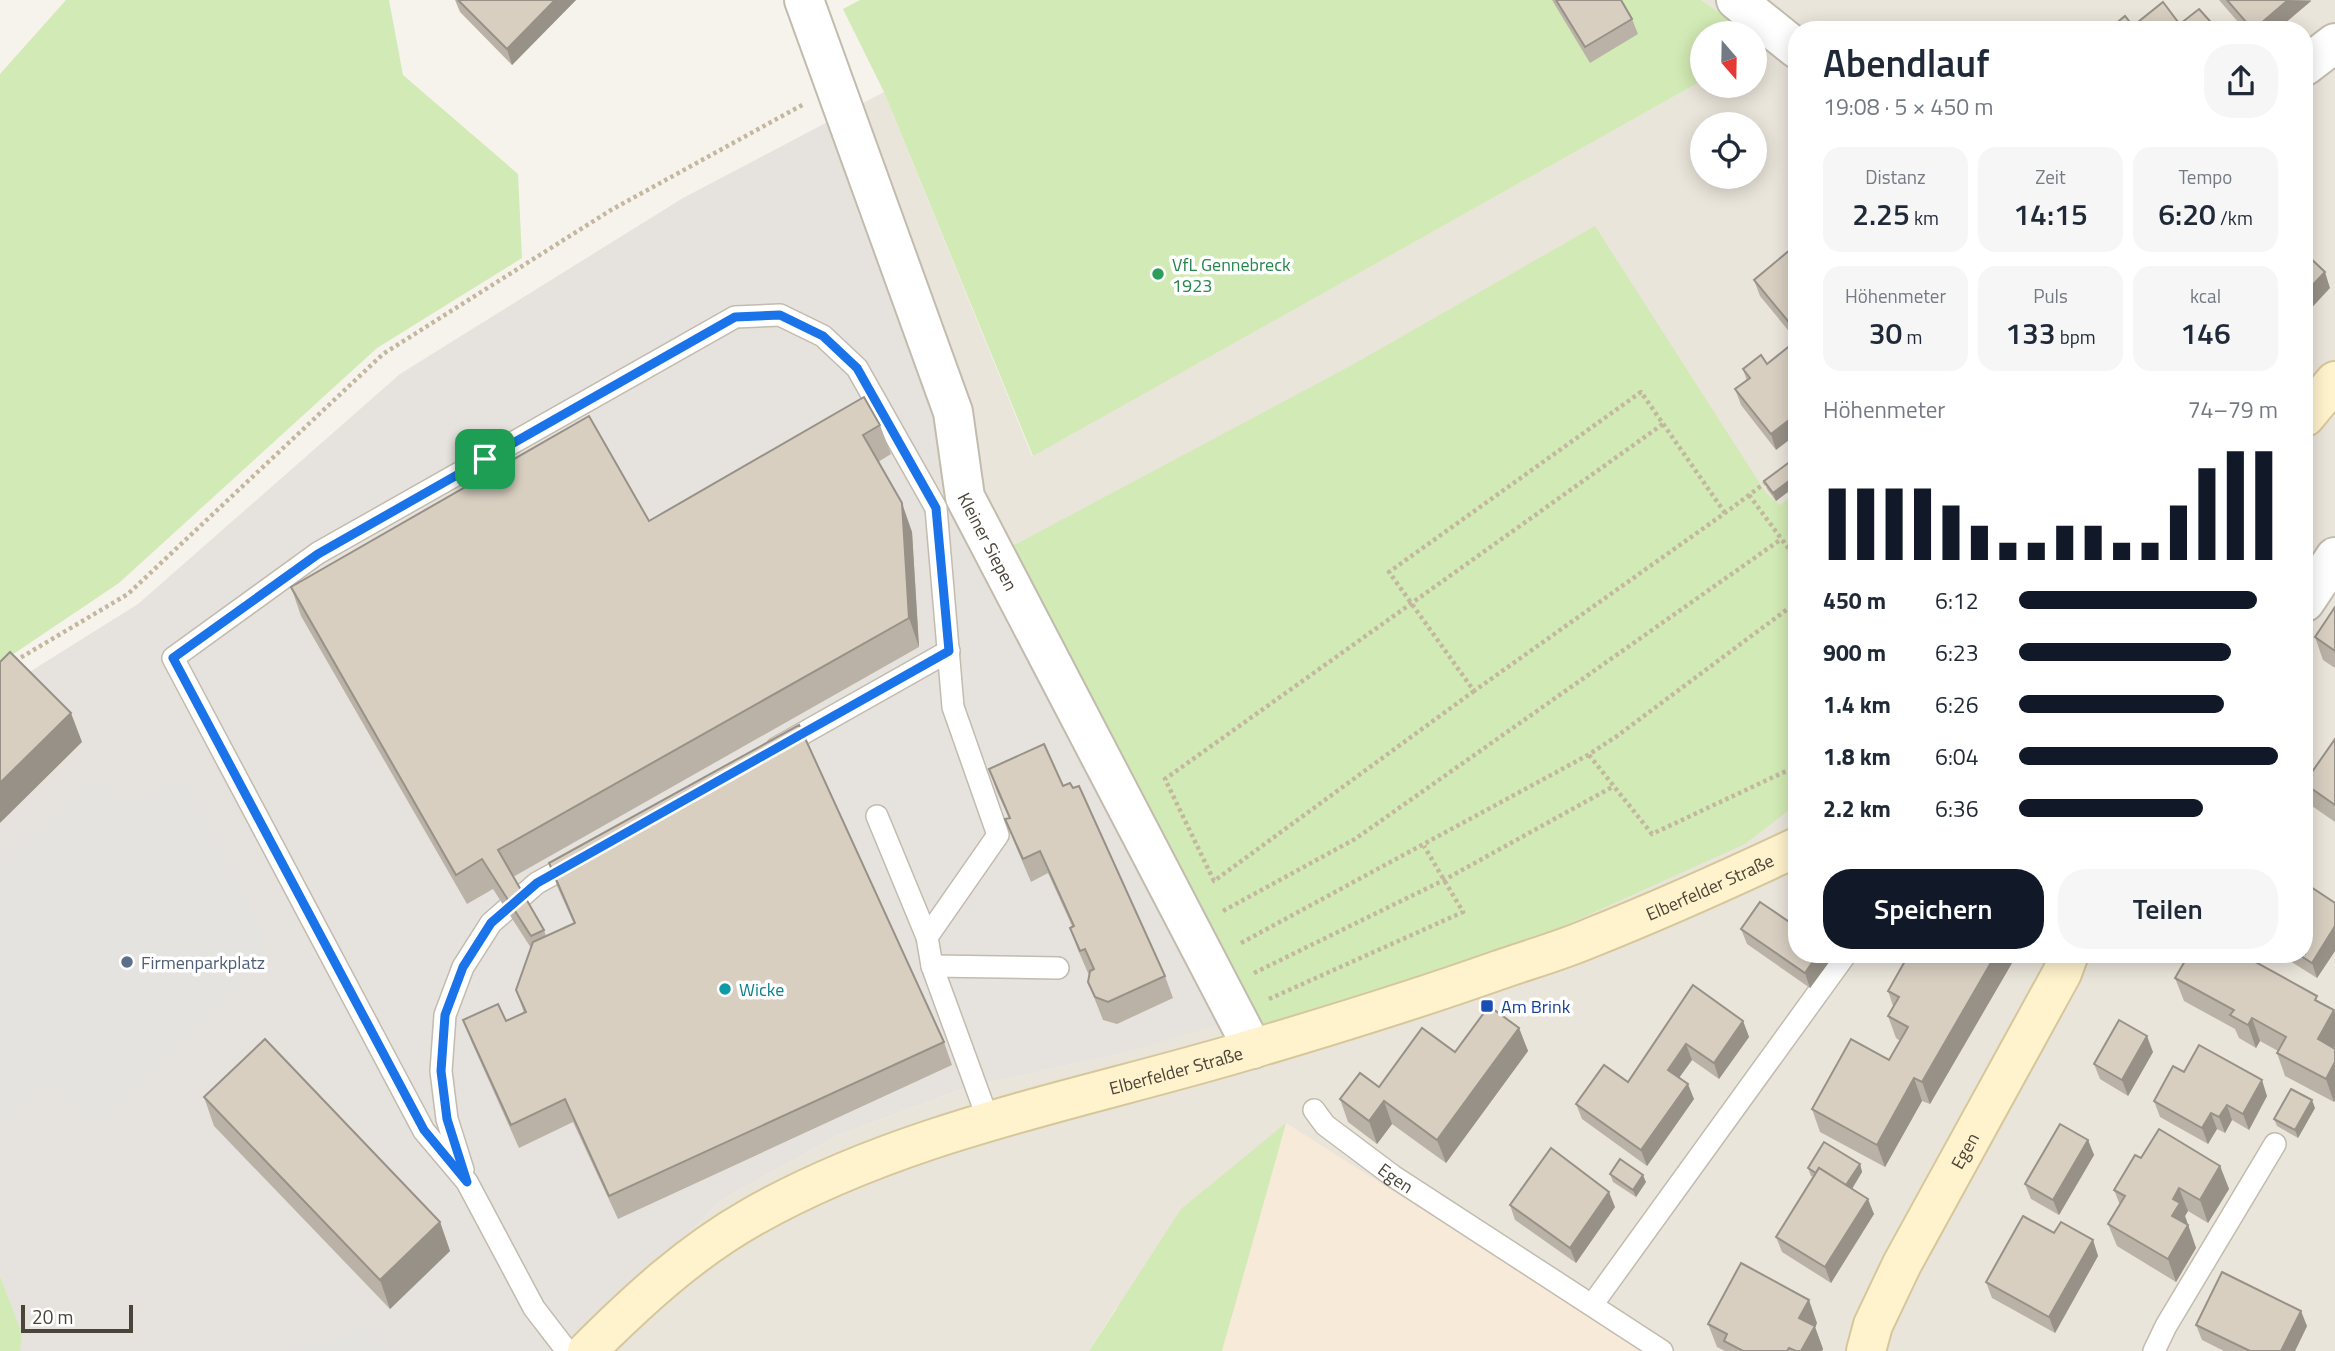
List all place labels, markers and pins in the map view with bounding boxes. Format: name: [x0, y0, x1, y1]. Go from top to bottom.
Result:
place label: VfL Gennebreck 1923: [1172, 251, 1291, 299]
marker: VfL Gennebreck 1923: [1150, 266, 1166, 282]
pin: [455, 429, 515, 489]
place label: Firmenparkplatz: [141, 949, 265, 976]
marker: Firmenparkplatz: [119, 954, 135, 970]
place label: Wicke: [739, 976, 784, 1003]
marker: Wicke: [717, 981, 733, 997]
place label: Am Brink: [1501, 993, 1571, 1020]
marker: Am Brink: [1479, 998, 1495, 1014]

